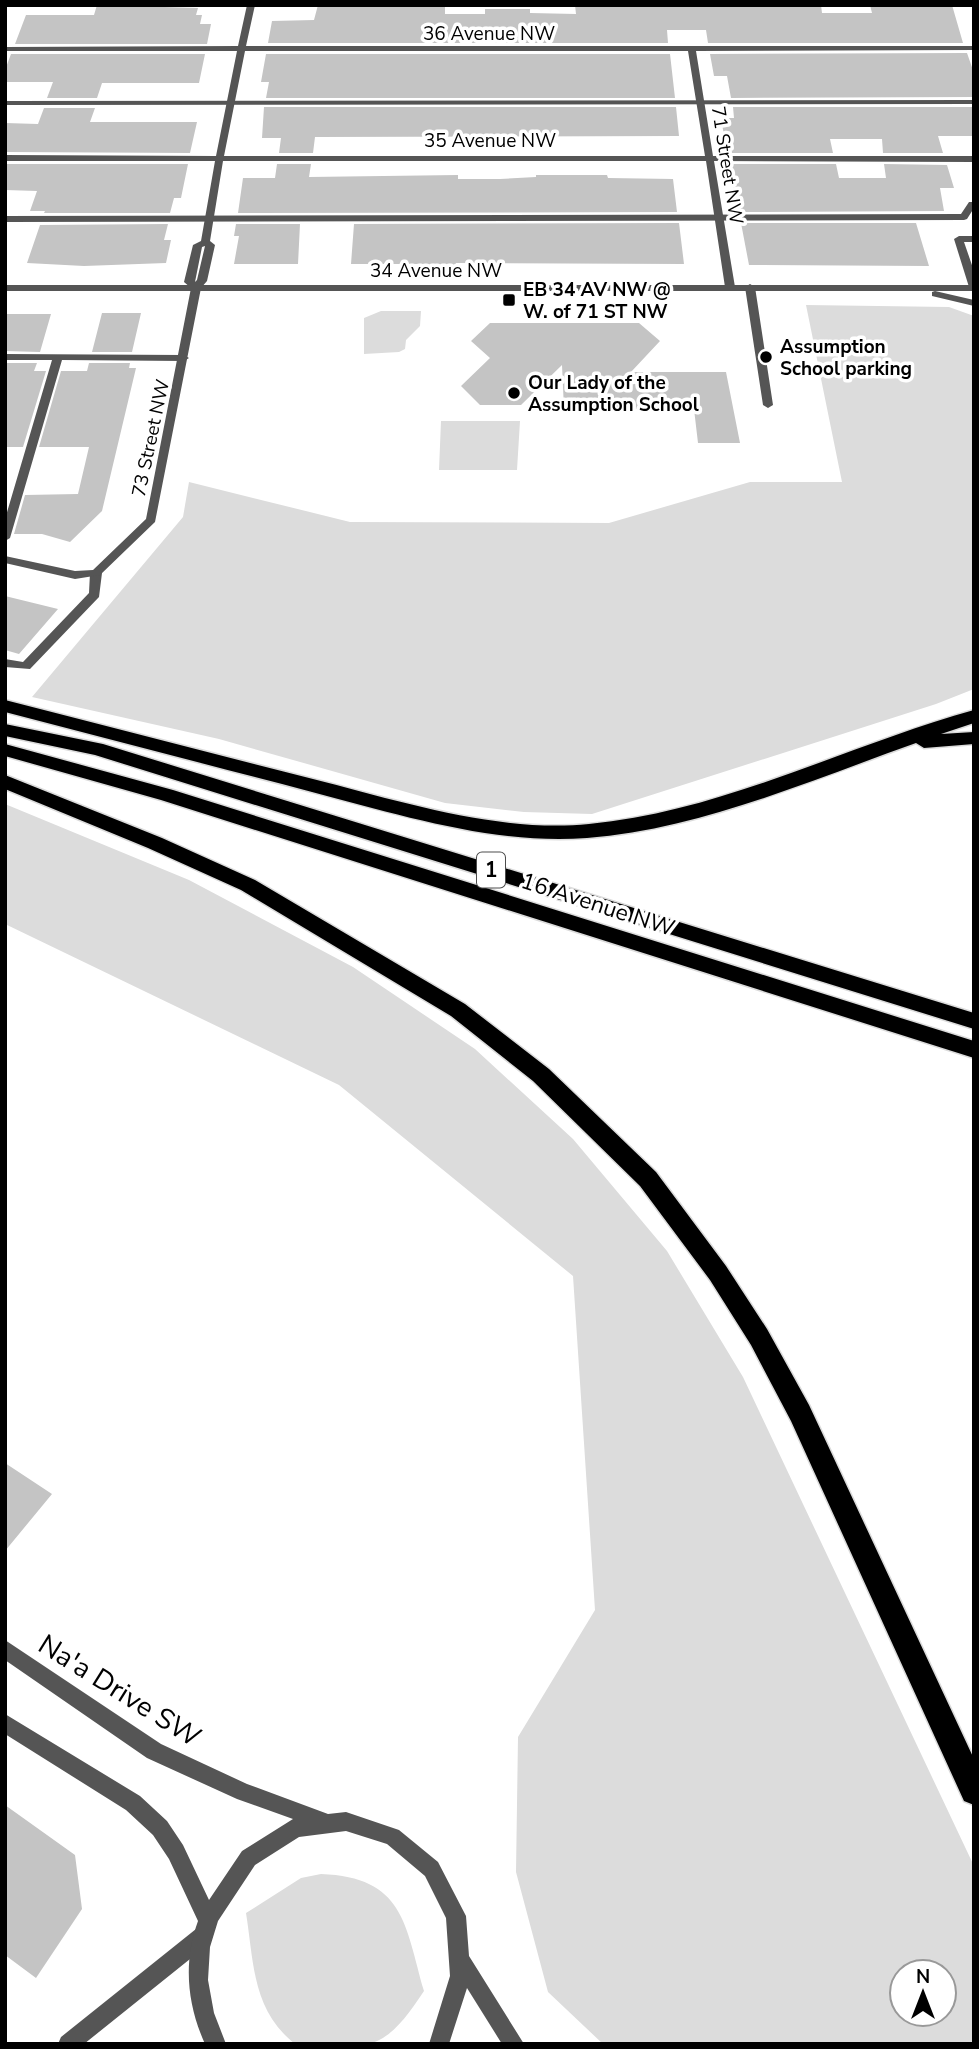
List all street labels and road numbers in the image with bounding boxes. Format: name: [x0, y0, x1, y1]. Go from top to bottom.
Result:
street label: 36 Avenue NW: [423, 21, 555, 47]
street label: 71 Street NW: [705, 104, 749, 226]
street label: 35 Avenue NW: [424, 128, 556, 154]
street label: 34 Avenue NW: [370, 258, 502, 284]
street label: 73 Street NW: [126, 377, 176, 499]
road number: 1: [477, 852, 505, 888]
street label: 16 Avenue NW: [517, 865, 679, 944]
street label: Na'a Drive SW: [31, 1626, 208, 1756]

